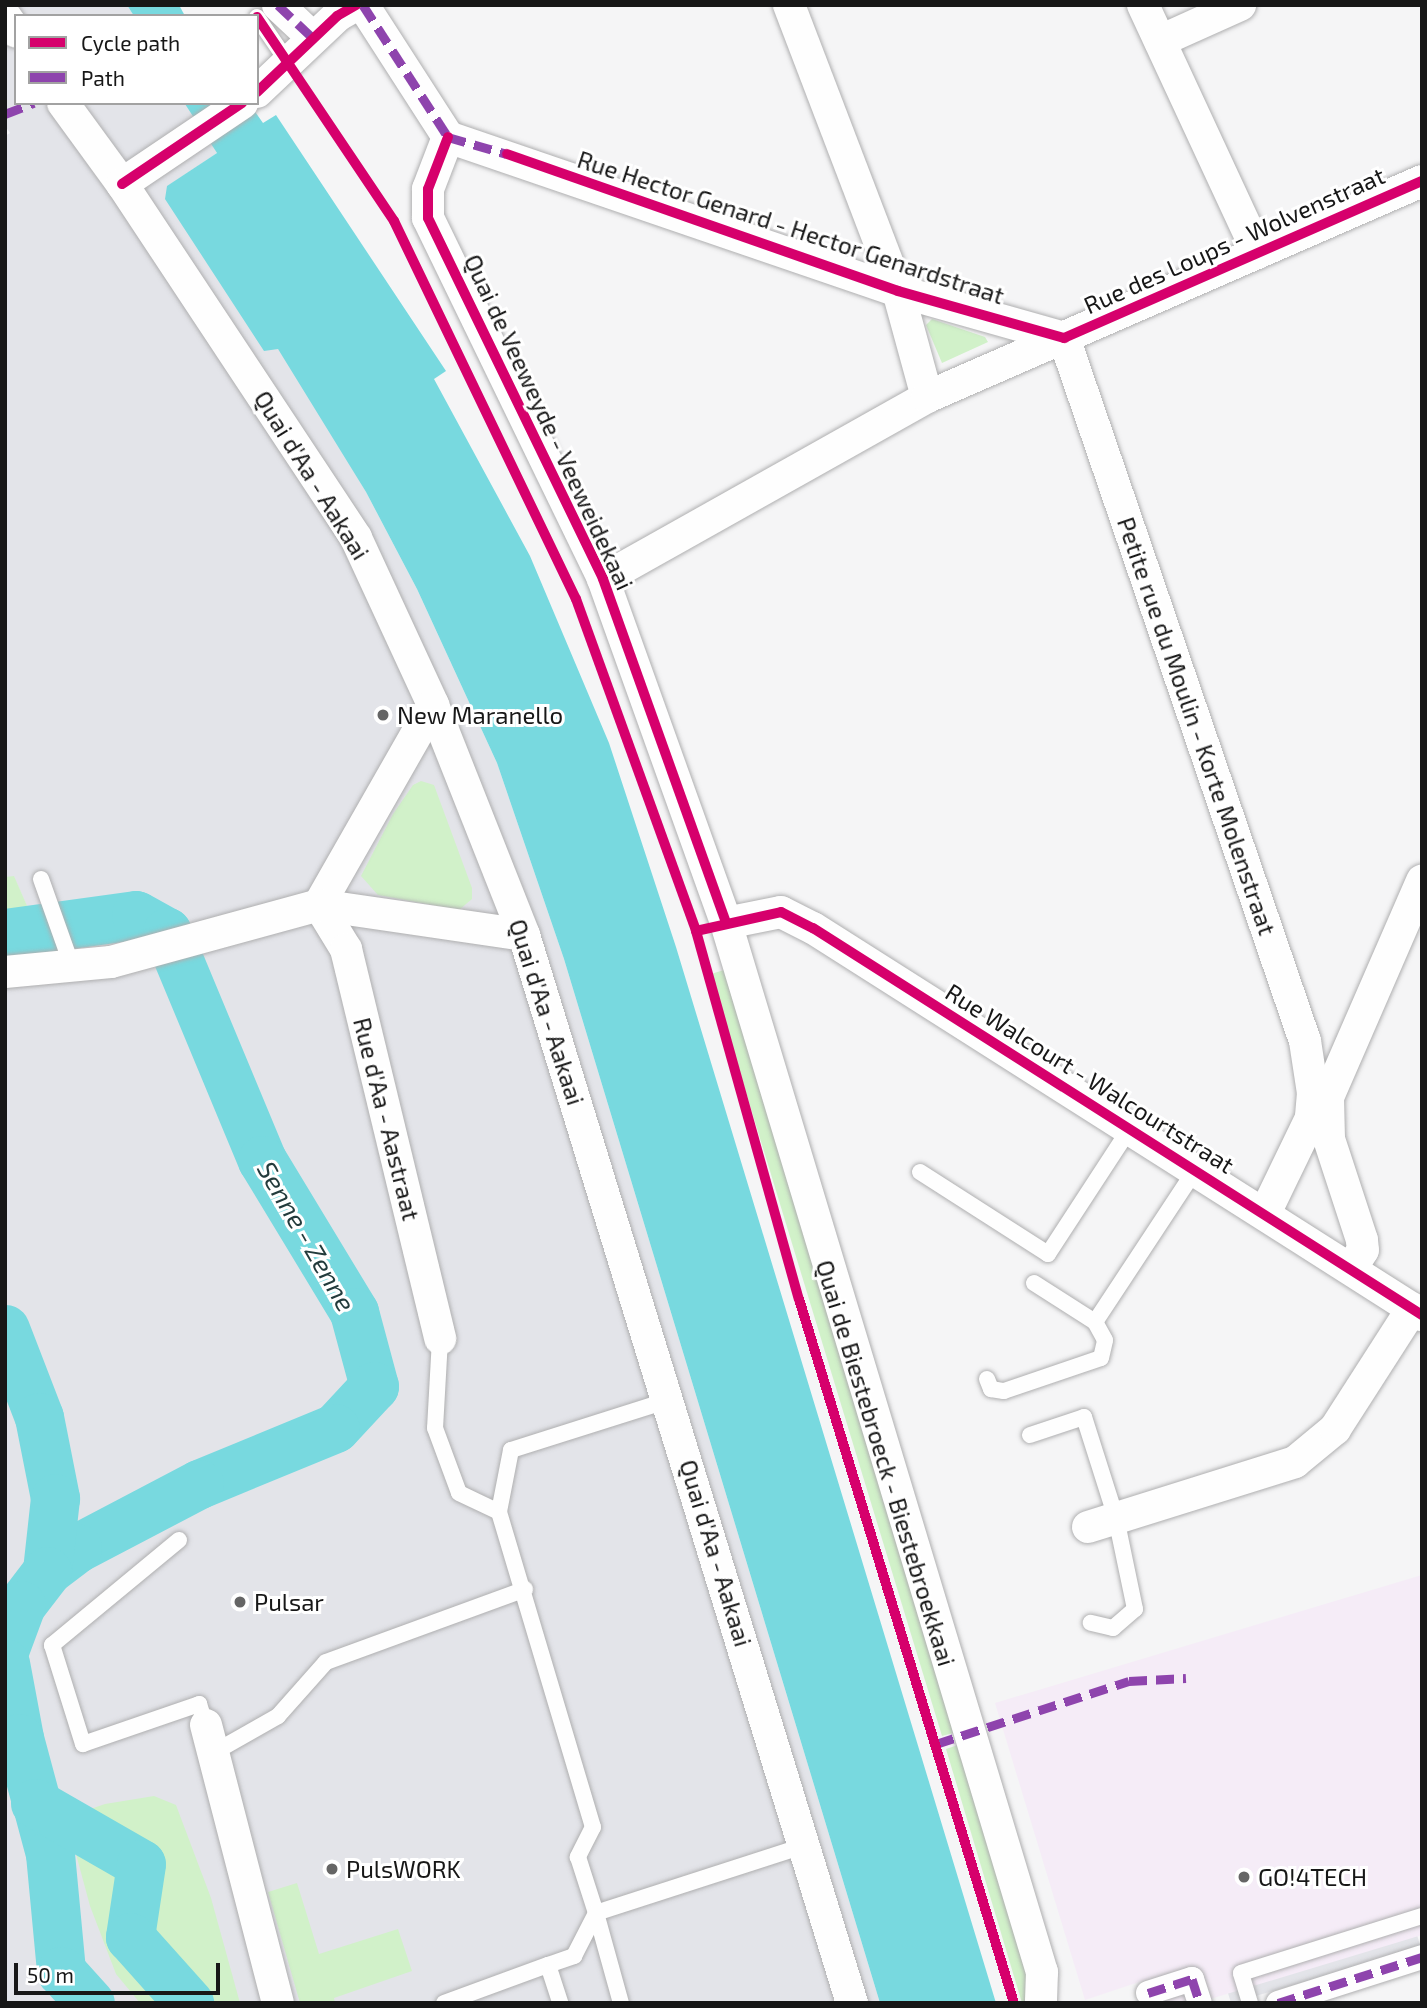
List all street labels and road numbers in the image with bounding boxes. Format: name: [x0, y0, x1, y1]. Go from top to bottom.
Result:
street label: Rue Hector Genard - Hector Genardstraat: [574, 144, 1008, 310]
street label: Rue des Loups - Wolvenstraat: [1079, 160, 1389, 320]
street label: Quai de Veeweyde - Veeweidekaai: [458, 249, 640, 595]
street label: Quai d'Aa - Aakaai: [248, 385, 376, 565]
street label: Petite rue du Moulin - Korte Molenstraat: [1112, 513, 1282, 939]
street label: Quai d'Aa - Aakaai: [503, 915, 591, 1109]
street label: Rue Walcourt - Walcourtstraat: [940, 977, 1240, 1179]
street label: Rue d'Aa - Aastraat: [348, 1014, 426, 1224]
street label: Quai de Biestebroeck - Biestebroekkaai: [810, 1256, 962, 1670]
street label: Quai d'Aa - Aakaai: [674, 1456, 758, 1650]

